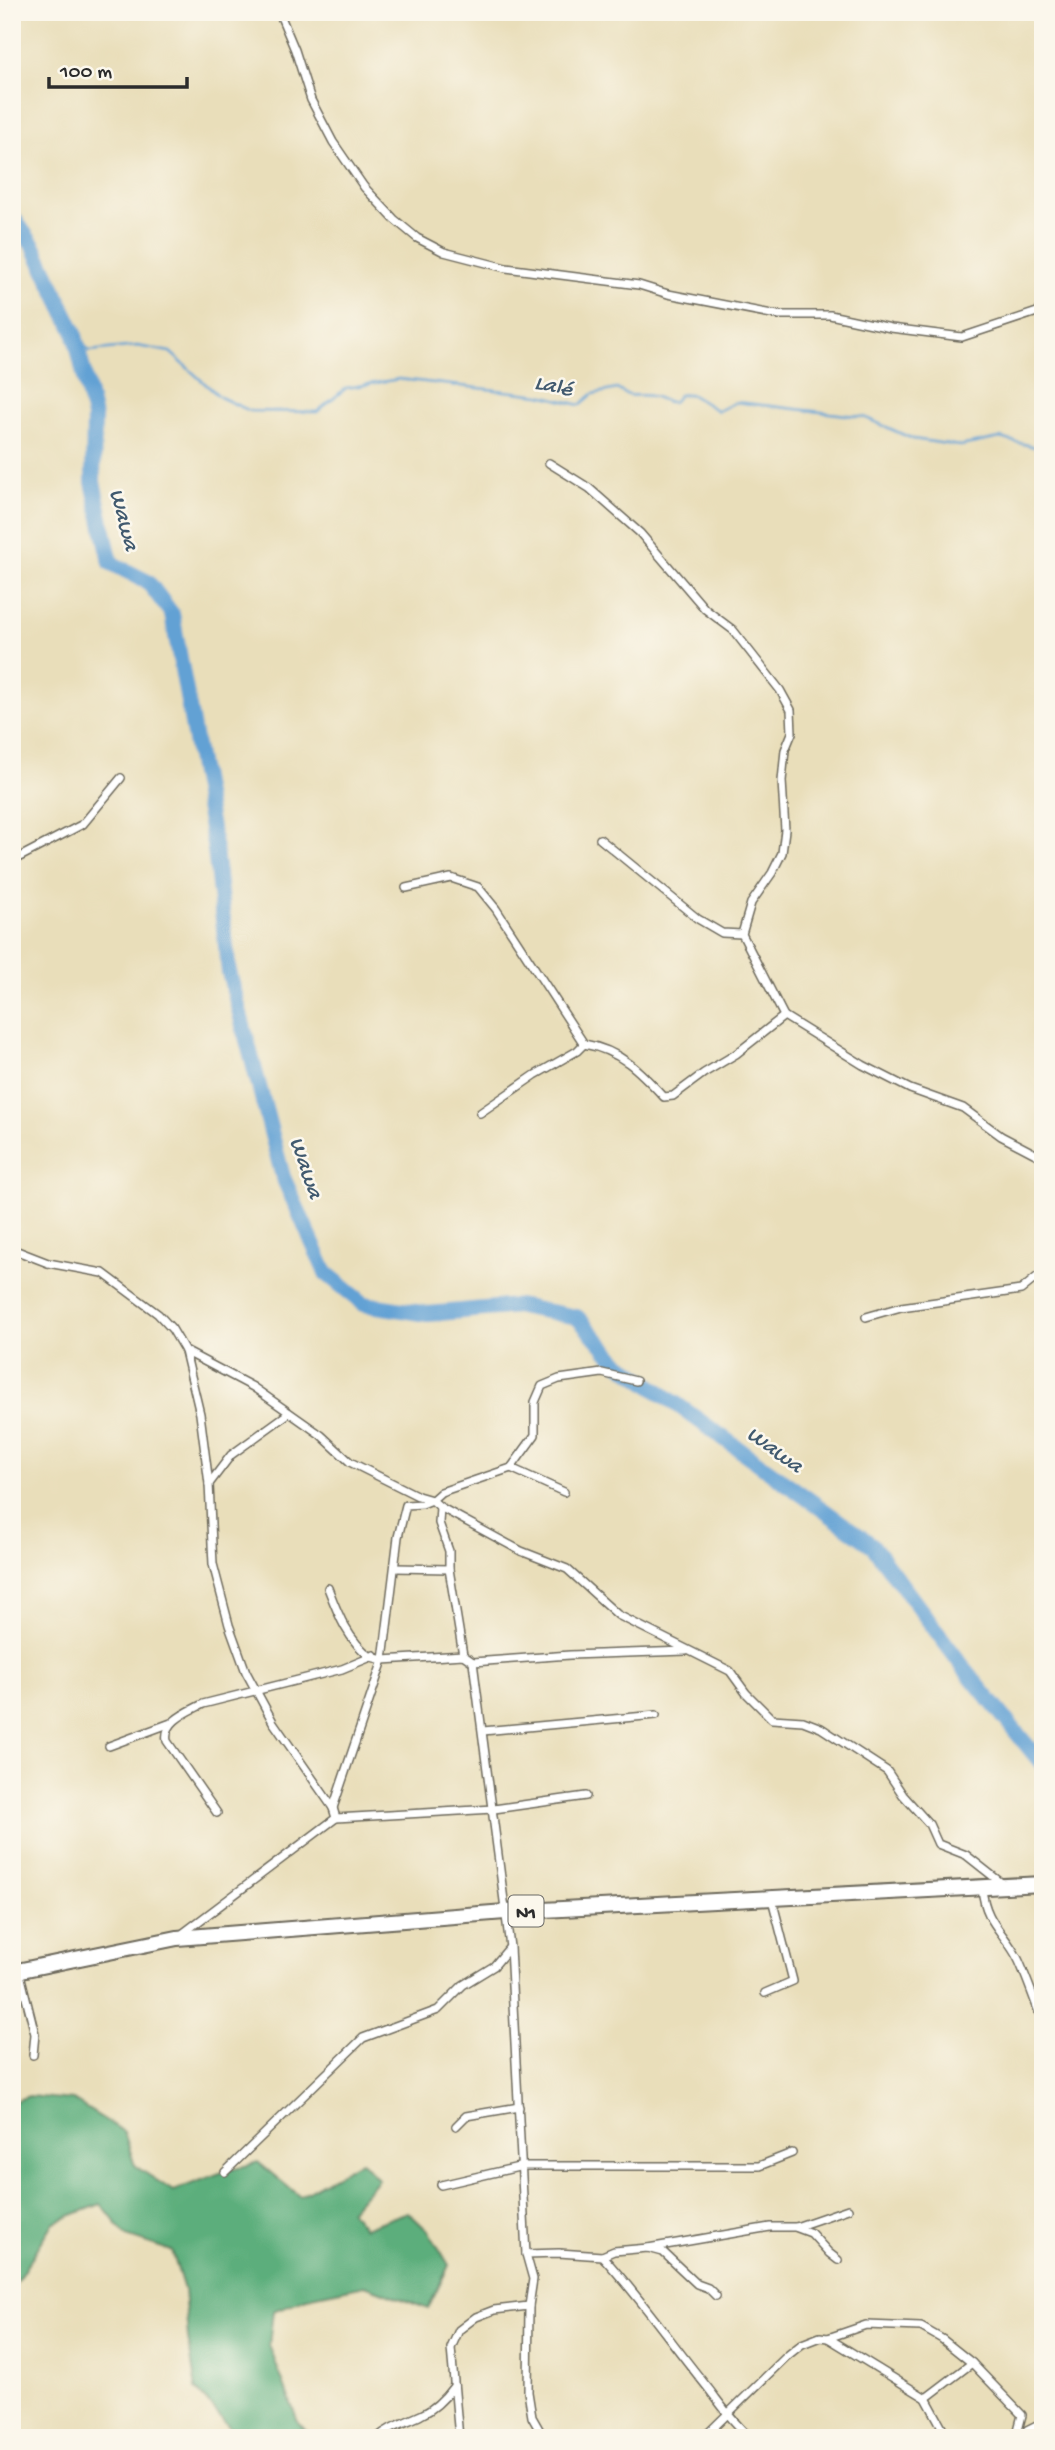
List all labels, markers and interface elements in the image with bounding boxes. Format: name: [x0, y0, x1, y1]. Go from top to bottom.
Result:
scale bar: [49, 46, 187, 90]
text: 100 m: [59, 61, 112, 86]
water label: Lalé: [532, 370, 577, 405]
water label: Wawa: [101, 486, 144, 555]
water label: Wawa: [282, 1134, 328, 1203]
water label: Wawa: [741, 1421, 808, 1481]
road number: N1: [508, 1896, 544, 1926]

